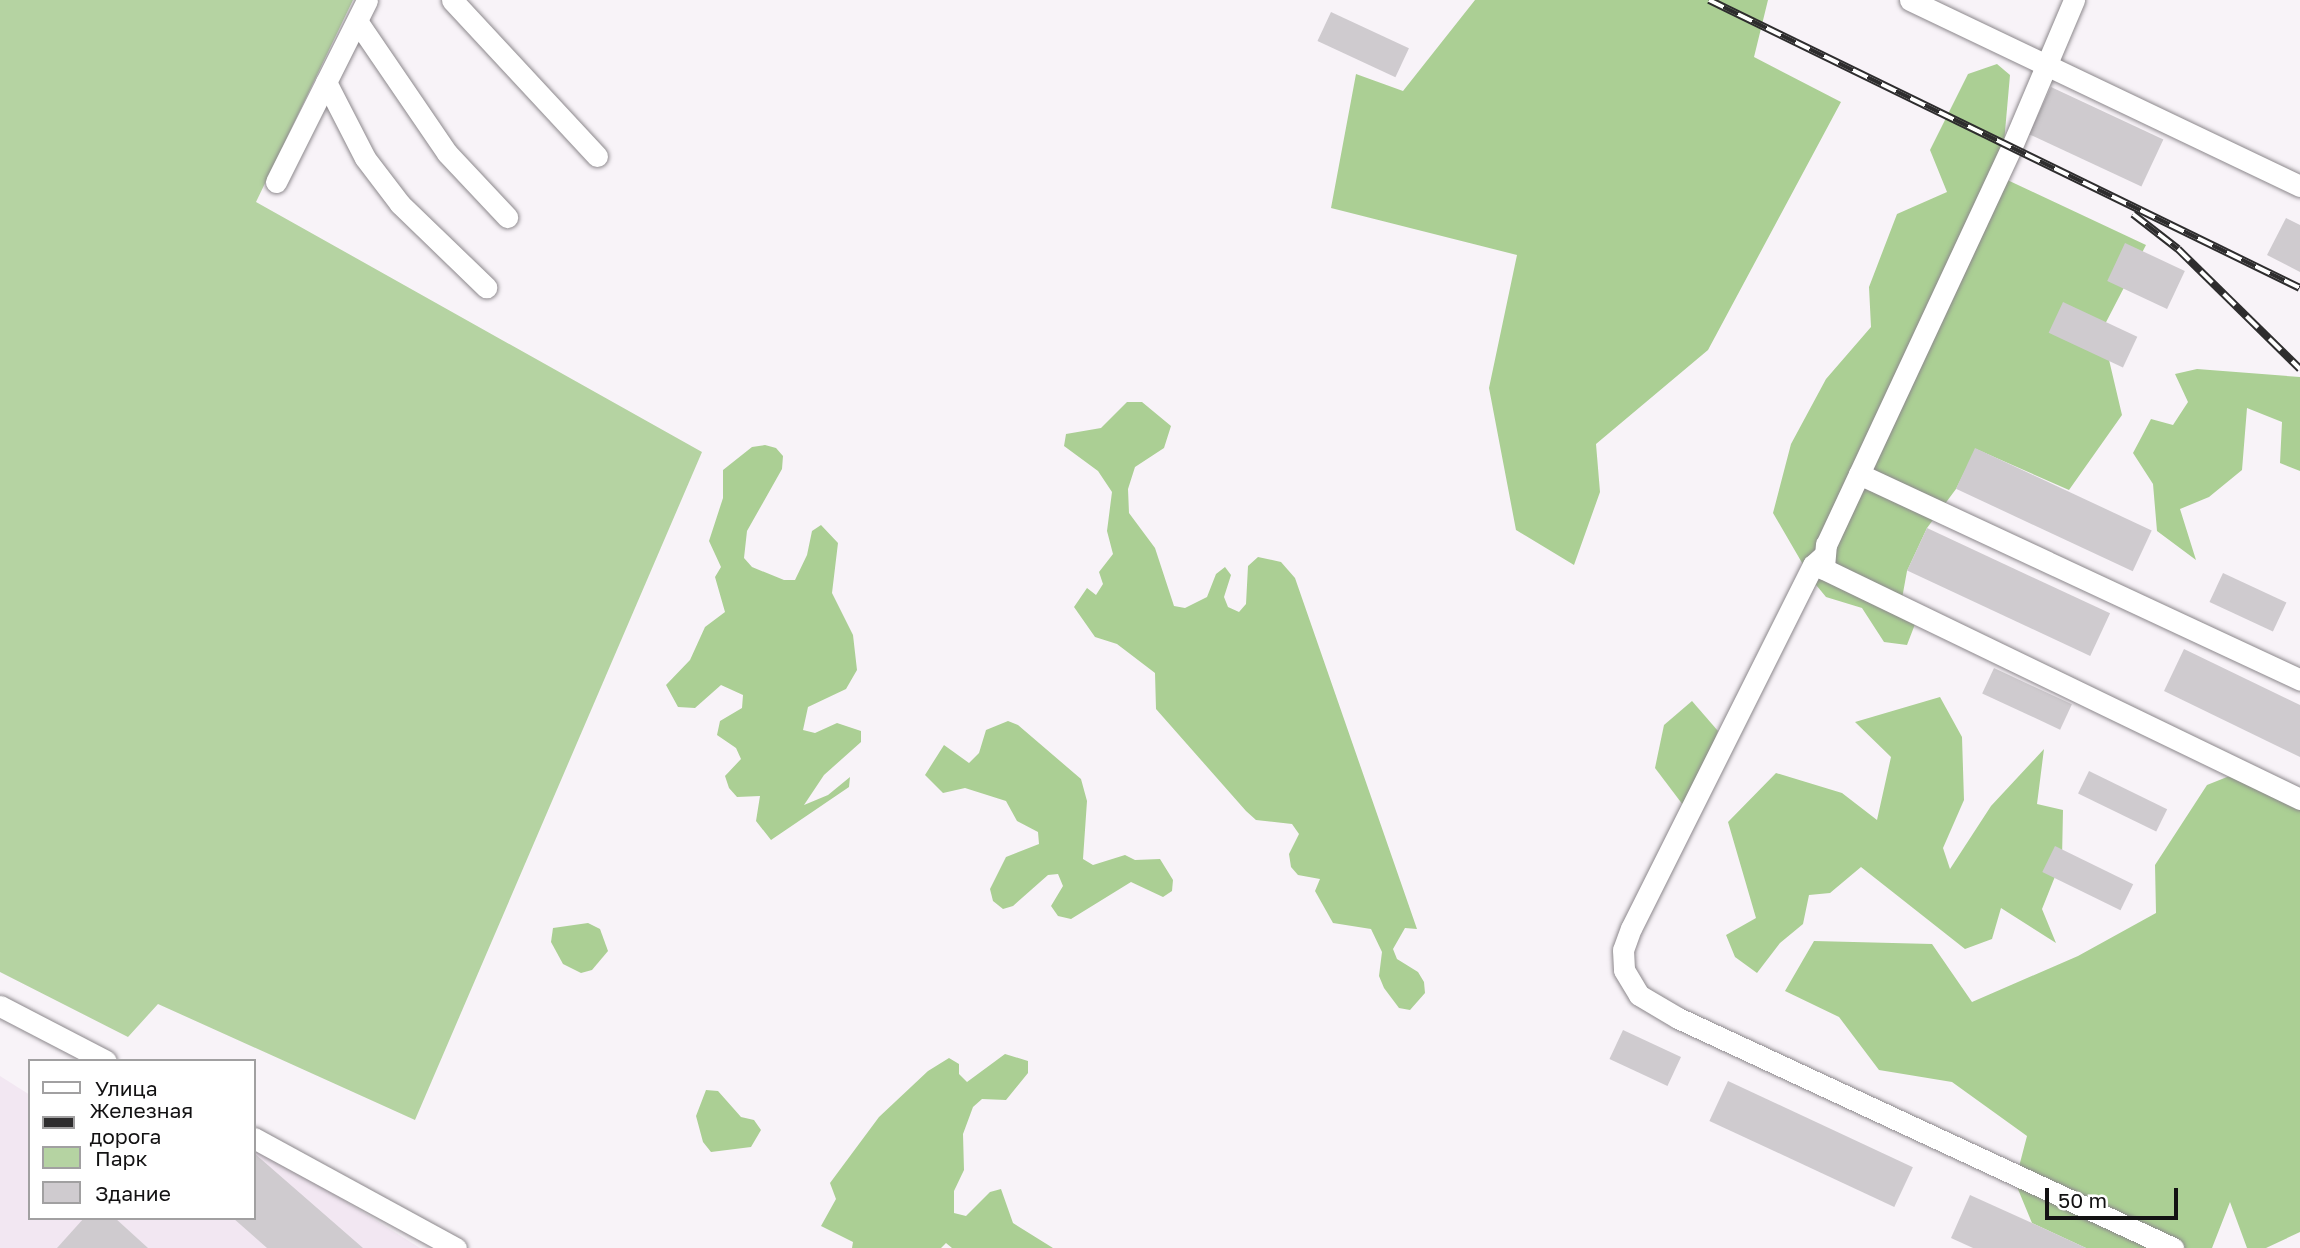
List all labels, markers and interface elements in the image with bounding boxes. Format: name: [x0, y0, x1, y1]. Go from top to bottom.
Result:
legend: [28, 1059, 256, 1220]
text: Улица: [95, 1075, 158, 1101]
text: Железная дорога: [89, 1097, 193, 1149]
text: Парк: [95, 1145, 148, 1171]
scale bar: [2048, 1174, 2181, 1218]
text: Здание: [95, 1180, 171, 1206]
text: 50 m: [2058, 1187, 2107, 1213]

